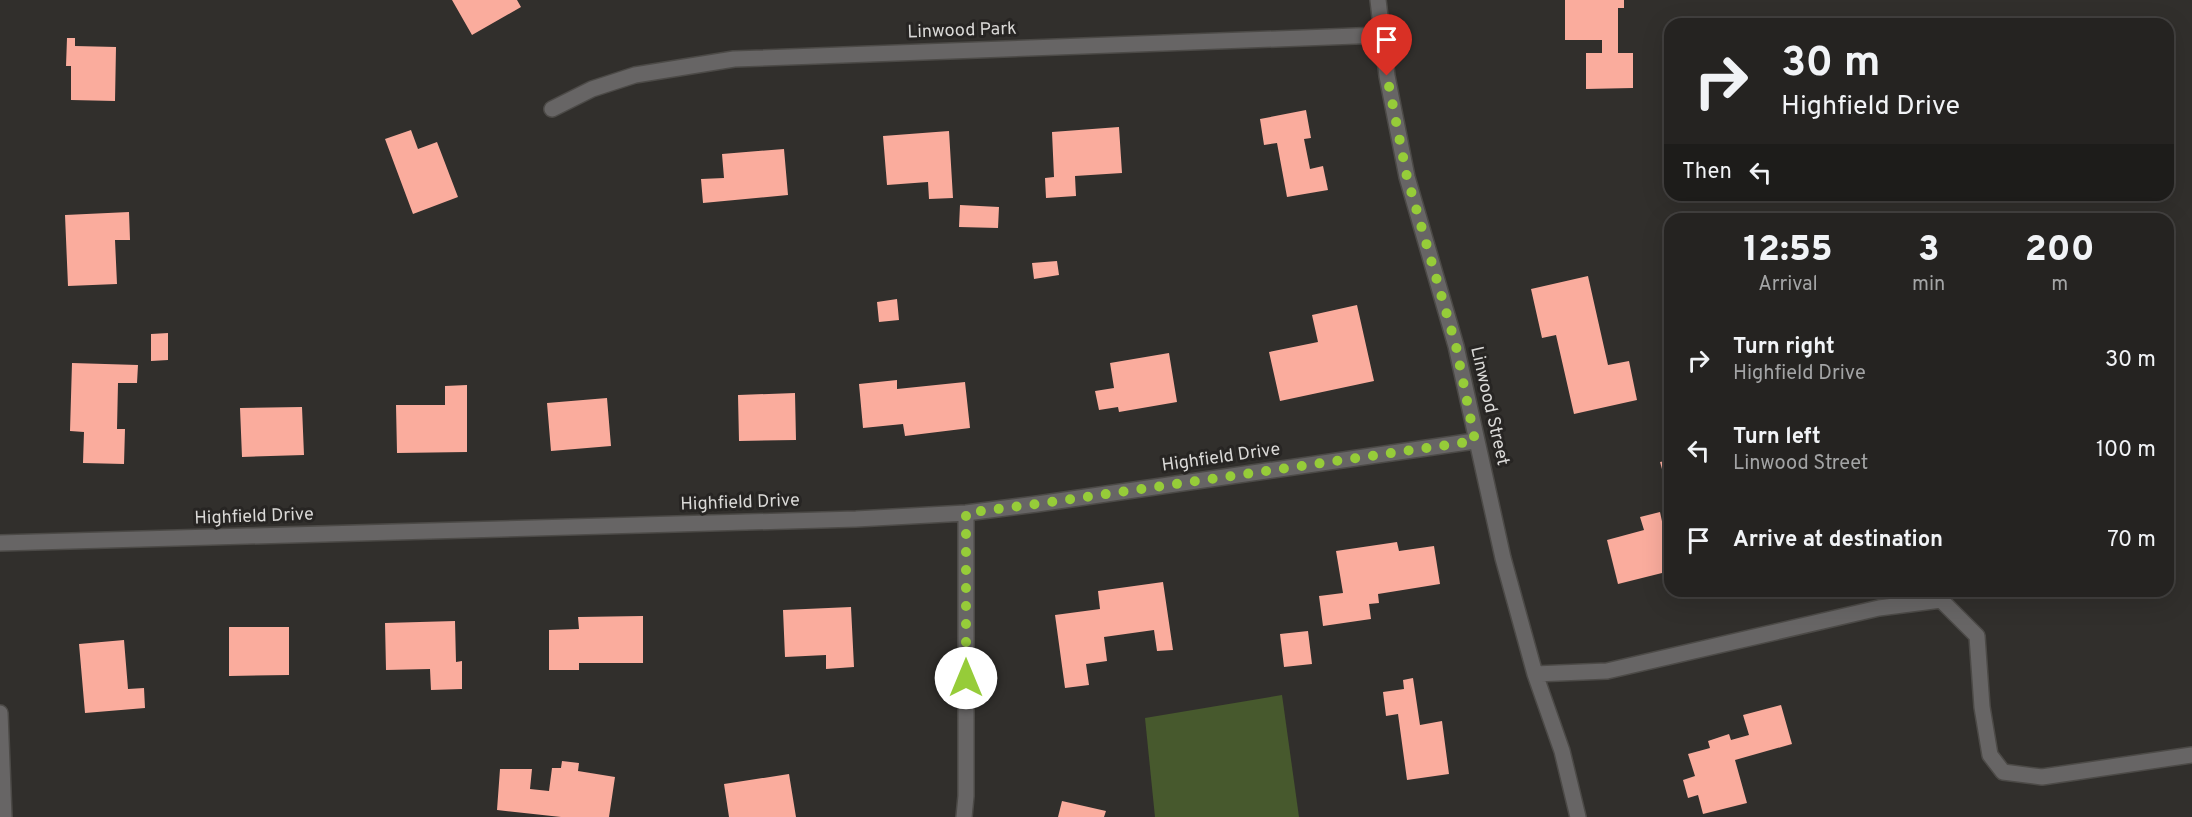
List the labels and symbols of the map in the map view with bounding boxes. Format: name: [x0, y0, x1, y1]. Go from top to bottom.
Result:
pin: [1361, 14, 1412, 76]
street label: Linwood Park: [907, 18, 1017, 44]
street label: Linwood Street: [1464, 344, 1514, 468]
street label: Highfield Drive: [1160, 438, 1282, 478]
street label: Highfield Drive: [680, 489, 800, 517]
street label: Highfield Drive: [194, 503, 314, 531]
position arrow: [934, 646, 998, 710]

